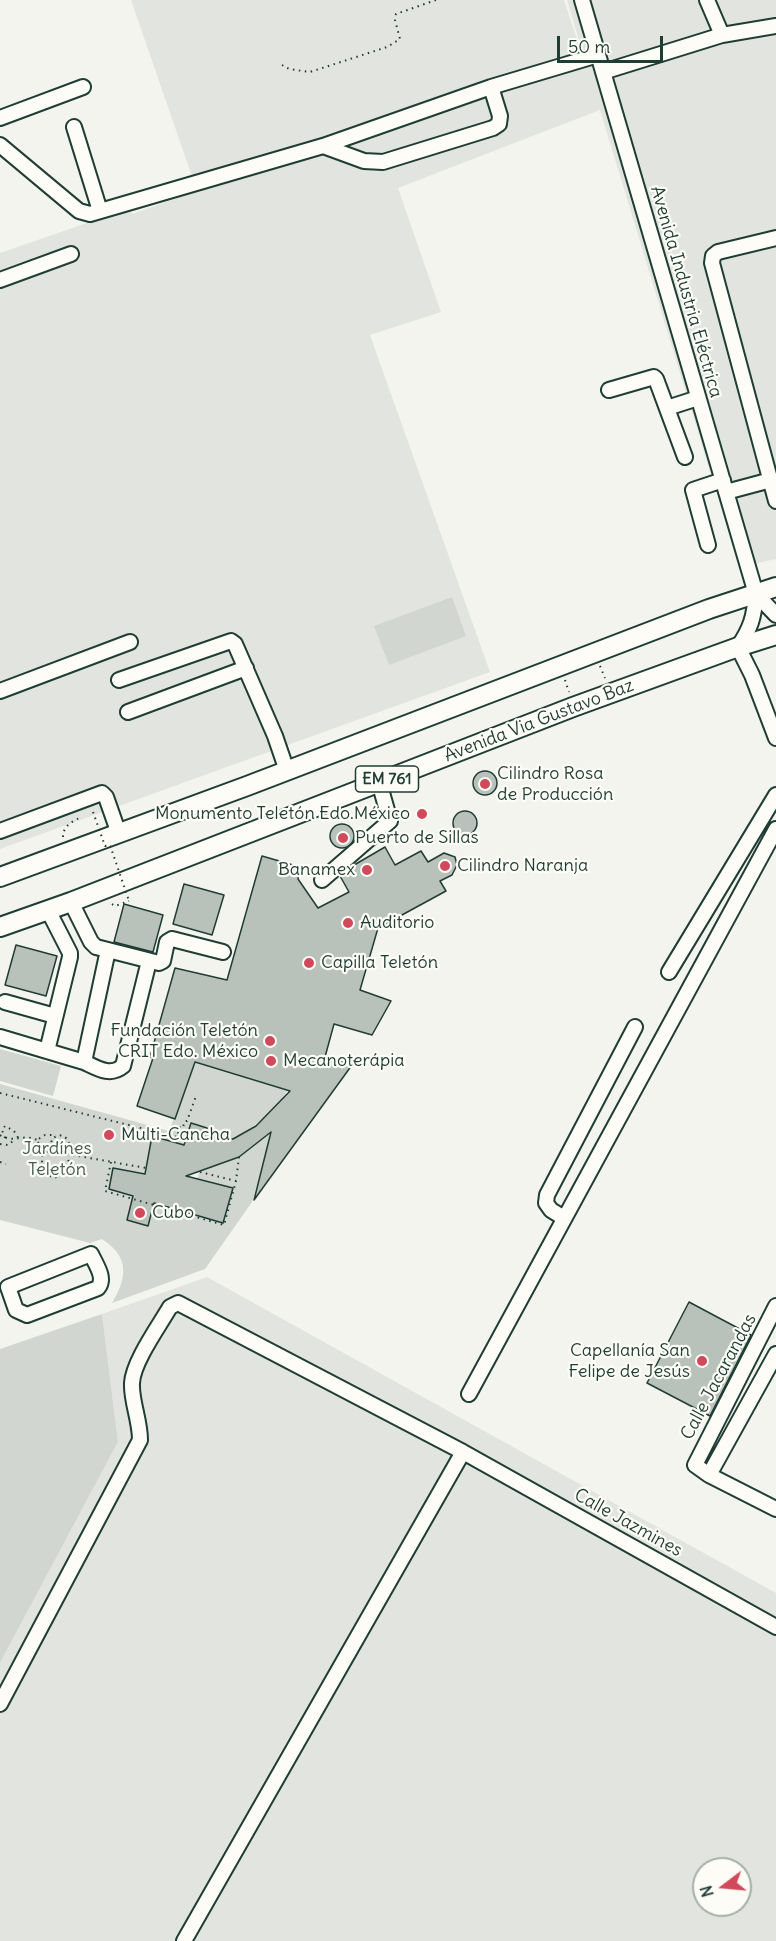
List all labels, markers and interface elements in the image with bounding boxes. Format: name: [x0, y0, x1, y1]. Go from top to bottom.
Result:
scale bar: [560, 24, 666, 62]
text: 50 m: [568, 35, 610, 58]
street label: Avenida Industria Eléctrica: [645, 184, 727, 400]
street label: Avenida Via Gustavo Baz: [441, 675, 637, 767]
place label: Cilindro Rosa de Producción: [497, 763, 613, 806]
road number: EM 761: [356, 766, 418, 792]
marker: Cilindro Rosa de Producción: [478, 777, 492, 791]
place label: Monumento Teletón Edo.México: [155, 803, 410, 825]
marker: Monumento Teletón Edo.México: [415, 807, 429, 821]
place label: Puerto de Sillas: [355, 827, 479, 849]
marker: Puerto de Sillas: [336, 831, 350, 845]
place label: Cilindro Naranja: [457, 855, 588, 877]
place label: Banamex: [278, 859, 355, 881]
marker: Cilindro Naranja: [438, 859, 452, 873]
marker: Banamex: [360, 863, 374, 877]
place label: Auditorio: [360, 912, 434, 934]
marker: Auditorio: [341, 916, 355, 930]
place label: Capilla Teletón: [321, 952, 438, 974]
marker: Capilla Teletón: [302, 956, 316, 970]
place label: Fundación Teletón CRIT Edo. México: [111, 1020, 258, 1062]
marker: Fundación Teletón CRIT Edo. México: [263, 1034, 277, 1048]
place label: Mecanoterápia: [283, 1050, 404, 1072]
marker: Mecanoterápia: [264, 1054, 278, 1068]
place label: Multi-Cancha: [121, 1124, 230, 1146]
marker: Multi-Cancha: [102, 1128, 116, 1142]
park label: Jardínes Teletón: [22, 1138, 92, 1180]
place label: Cubo: [152, 1202, 194, 1224]
marker: Cubo: [133, 1206, 147, 1220]
street label: Calle Jacarandas: [677, 1310, 761, 1444]
place label: Capellanía San Felipe de Jesús: [569, 1340, 690, 1382]
marker: Capellanía San Felipe de Jesús: [695, 1354, 709, 1368]
street label: Calle Jazmines: [570, 1484, 686, 1562]
north arrow: [692, 1857, 752, 1917]
text: N: [695, 1883, 718, 1899]

